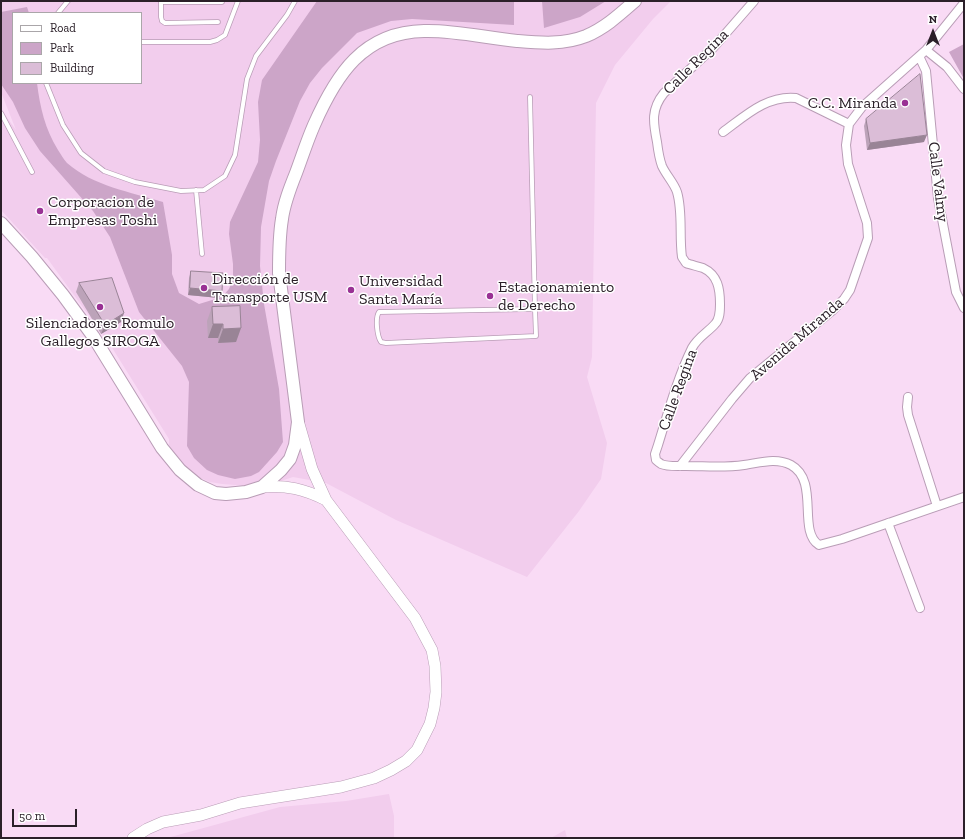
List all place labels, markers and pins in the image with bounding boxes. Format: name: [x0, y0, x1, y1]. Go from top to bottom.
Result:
place label: C.C. Miranda: [808, 93, 897, 113]
marker: C.C. Miranda: [900, 98, 910, 108]
place label: Corporacion de Empresas Toshi: [48, 192, 157, 230]
marker: Corporacion de Empresas Toshi: [35, 206, 45, 216]
place label: Dirección de Transporte USM: [212, 269, 327, 307]
place label: Universidad Santa María: [359, 271, 442, 309]
place label: Estacionamiento de Derecho: [498, 277, 614, 315]
marker: Dirección de Transporte USM: [199, 283, 209, 293]
marker: Universidad Santa María: [346, 285, 356, 295]
marker: Estacionamiento de Derecho: [485, 291, 495, 301]
marker: Silenciadores Romulo Gallegos SIROGA: [95, 302, 105, 312]
place label: Silenciadores Romulo Gallegos SIROGA: [26, 313, 174, 351]

